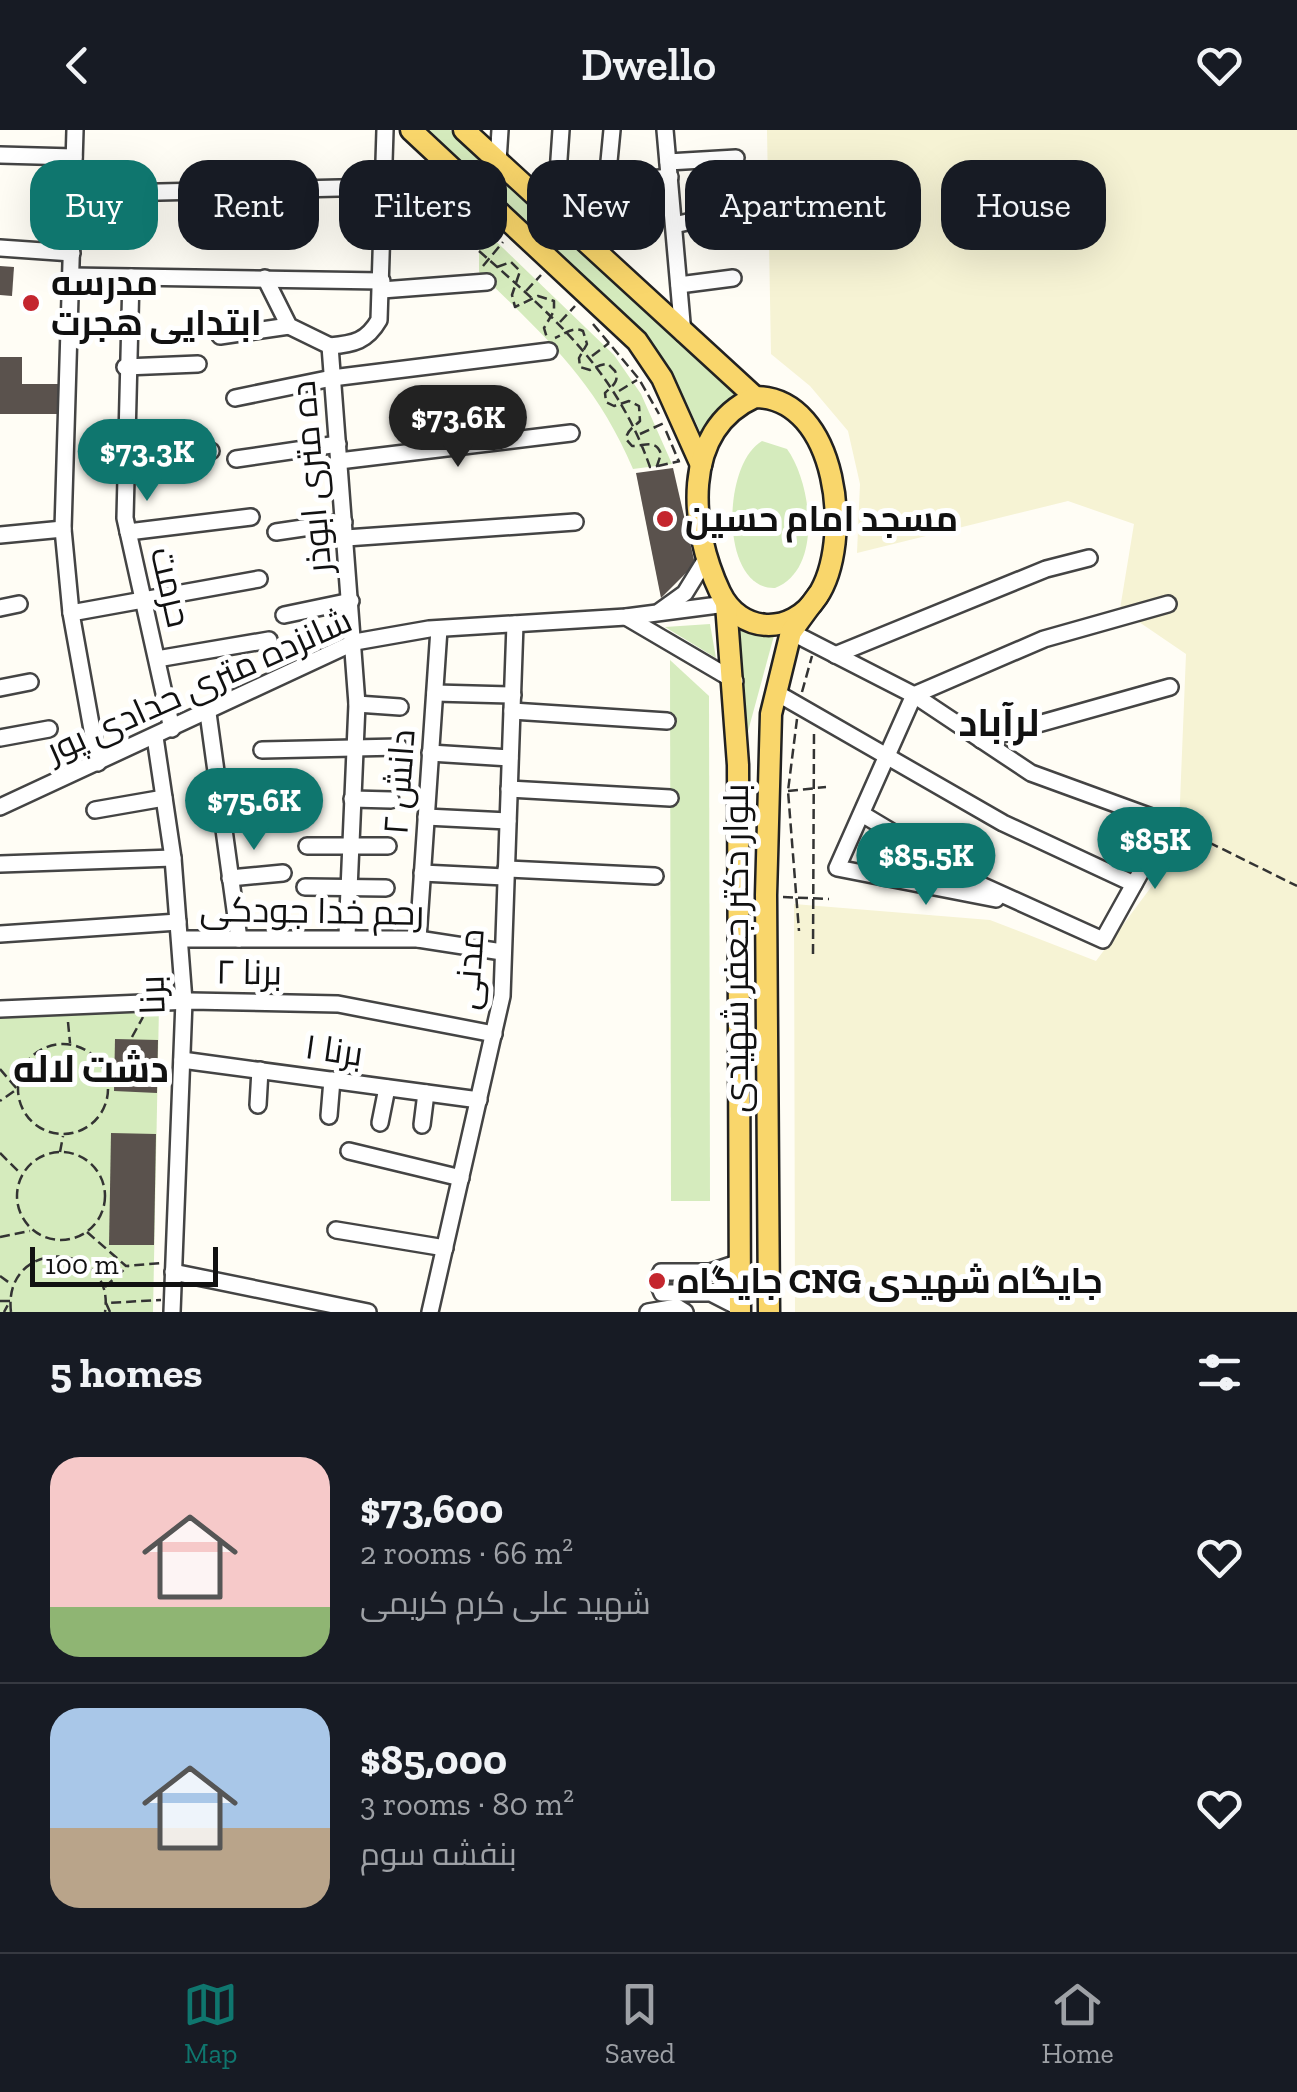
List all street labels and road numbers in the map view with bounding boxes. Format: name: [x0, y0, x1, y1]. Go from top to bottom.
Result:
street label: ده متری ابوذر: [282, 379, 341, 577]
street label: حرمت: [141, 543, 201, 631]
street label: شانزده متری حدادی پور: [38, 599, 359, 774]
street label: دانش ۲: [374, 728, 424, 836]
street label: بلوار دکتر جعفر شهیدی: [715, 783, 757, 1113]
street label: رحم خدا جودکی: [199, 888, 425, 937]
street label: مدنی: [445, 927, 493, 1011]
street label: برنا ۲: [216, 950, 282, 994]
street label: برنا: [130, 975, 174, 1015]
street label: برنا ۱: [302, 1025, 366, 1075]

